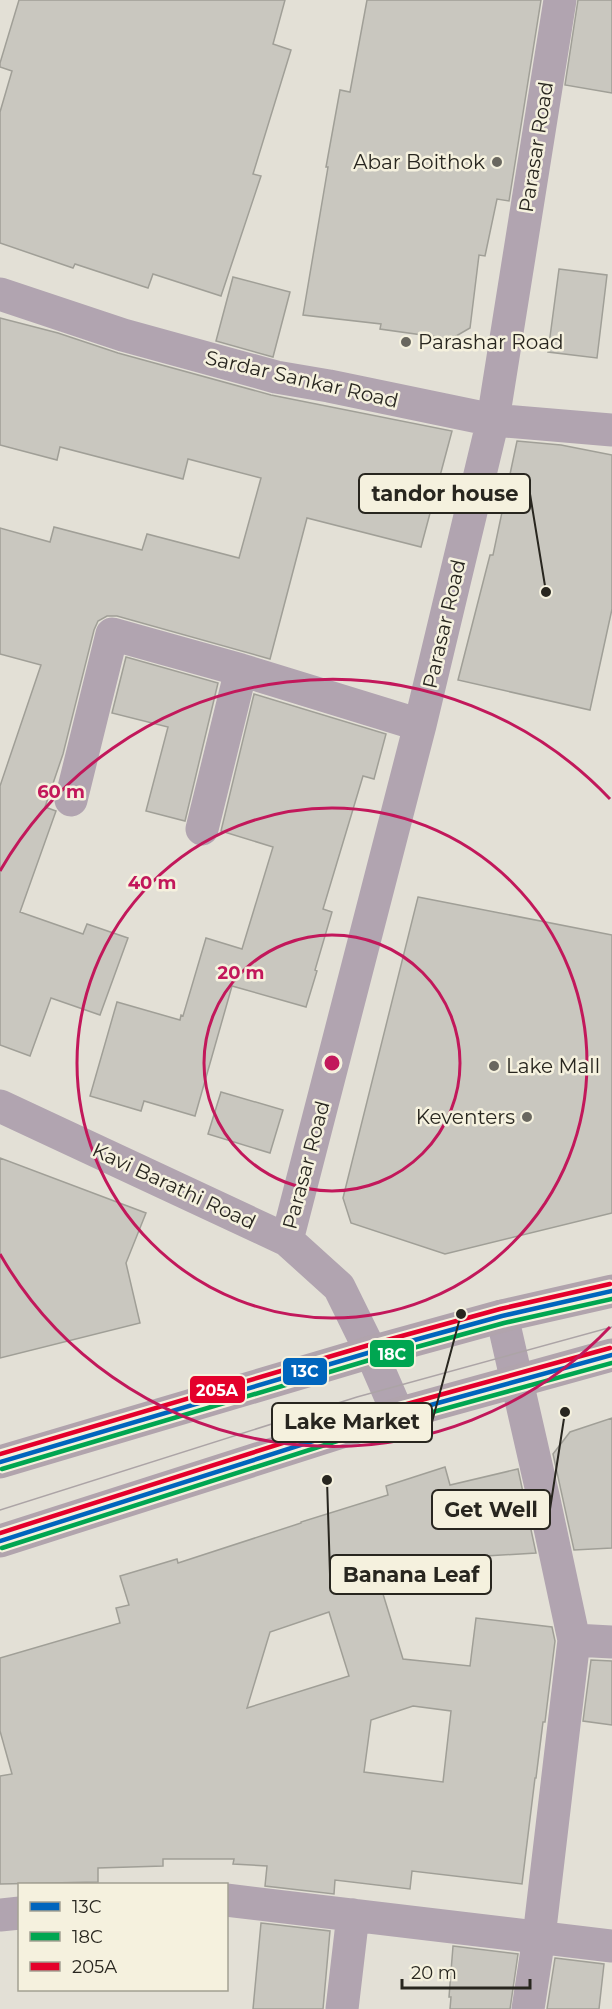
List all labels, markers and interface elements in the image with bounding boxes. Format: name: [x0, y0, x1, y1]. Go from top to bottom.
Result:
street label: Parasar Road: [514, 80, 558, 214]
place label: Abar Boithok: [353, 150, 485, 174]
marker: Abar Boithok: [490, 155, 504, 169]
place label: Parashar Road: [418, 330, 564, 354]
marker: Parashar Road: [399, 335, 413, 349]
street label: Sardar Sankar Road: [203, 345, 401, 413]
callout: tandor house: [359, 474, 530, 513]
text: tandor house: [372, 481, 518, 506]
street label: Parasar Road: [417, 557, 471, 691]
text: 60 m: [37, 781, 85, 803]
text: 40 m: [128, 872, 176, 894]
text: 20 m: [218, 962, 264, 984]
centre of rings: [322, 1053, 342, 1073]
place label: Lake Mall: [506, 1054, 600, 1078]
marker: Lake Mall: [487, 1059, 501, 1073]
street label: Parasar Road: [277, 1098, 335, 1232]
place label: Keventers: [416, 1105, 515, 1129]
marker: Keventers: [520, 1110, 534, 1124]
street label: Kavi Barathi Road: [89, 1138, 259, 1234]
line badge: 18C: [369, 1339, 415, 1368]
text: 18C: [378, 1345, 407, 1364]
line badge: 13C: [282, 1357, 328, 1386]
text: 13C: [291, 1362, 319, 1381]
line badge: 205A: [189, 1375, 246, 1404]
text: 205A: [196, 1381, 239, 1400]
callout: Lake Market: [272, 1403, 432, 1442]
text: Lake Market: [284, 1409, 420, 1434]
callout: Get Well: [432, 1490, 550, 1529]
text: Get Well: [444, 1497, 538, 1522]
callout: Banana Leaf: [330, 1555, 491, 1594]
text: Banana Leaf: [343, 1562, 480, 1587]
legend: [18, 1883, 228, 1991]
text: 13C: [72, 1896, 102, 1918]
text: 18C: [72, 1926, 103, 1948]
scale bar: [402, 1952, 530, 1990]
text: 205A: [72, 1956, 117, 1978]
text: 20 m: [411, 1962, 457, 1984]

